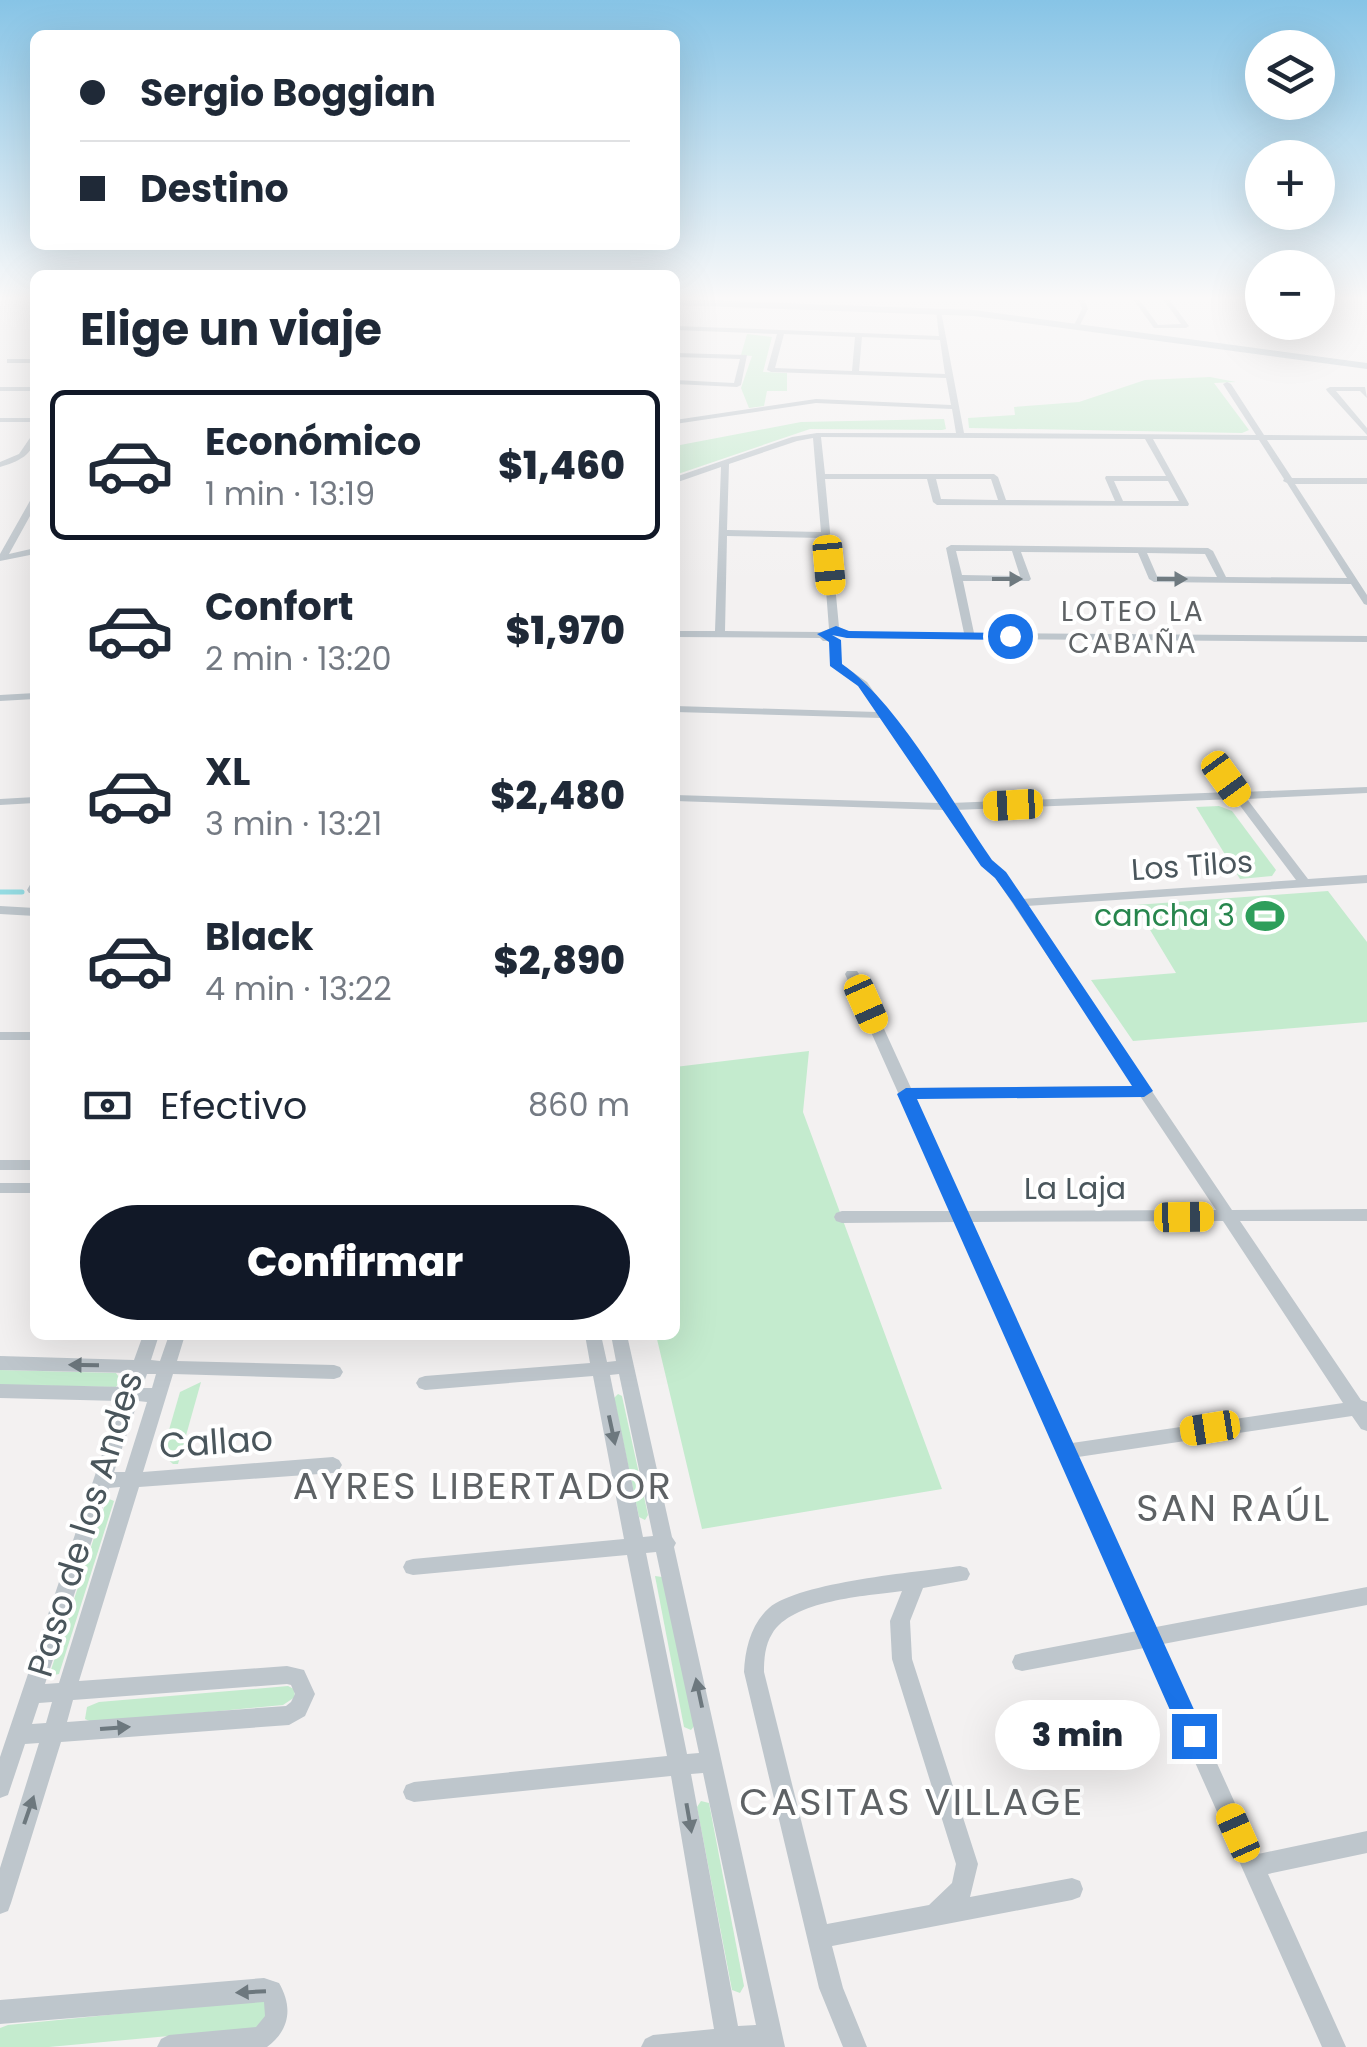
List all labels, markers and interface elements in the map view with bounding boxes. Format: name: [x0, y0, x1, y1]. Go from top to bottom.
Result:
map controls: [1245, 30, 1335, 340]
button: layers: [1245, 30, 1335, 120]
text: Sergio Boggian: [140, 66, 436, 119]
button: +: [1245, 140, 1335, 230]
text: Destino: [140, 162, 289, 215]
button: −: [1245, 250, 1335, 340]
text: Elige un viaje: [80, 298, 382, 361]
text: Económico: [205, 415, 421, 468]
icon: car: [85, 420, 175, 510]
text: $1,460: [498, 439, 625, 492]
text: 1 min · 13:19: [205, 471, 375, 516]
car: [811, 534, 847, 596]
one-way arrow: [992, 571, 1024, 587]
one-way arrow: [1157, 571, 1189, 587]
text: Confort: [205, 580, 353, 633]
icon: car: [85, 585, 175, 675]
district label: LOTEO LA CABAÑA: [1061, 592, 1205, 663]
text: $1,970: [505, 604, 625, 657]
route start: [988, 614, 1033, 659]
text: 2 min · 13:20: [205, 636, 392, 681]
text: XL: [205, 745, 250, 798]
car: [1196, 746, 1256, 812]
icon: car: [85, 750, 175, 840]
text: $2,480: [490, 769, 625, 822]
car: [982, 788, 1044, 822]
text: 3 min · 13:21: [205, 801, 382, 846]
street label: Los Tilos: [1130, 840, 1254, 891]
place label: cancha 3: [1094, 894, 1235, 937]
sports icon: cancha 3: [1244, 895, 1286, 937]
text: Black: [205, 910, 314, 963]
icon: car: [85, 915, 175, 1005]
text: $2,890: [494, 934, 625, 987]
text: 4 min · 13:22: [205, 966, 392, 1011]
car: [840, 970, 892, 1038]
icon: cash: [80, 1078, 135, 1133]
text: Efectivo: [160, 1079, 307, 1132]
text: 860 m: [528, 1082, 630, 1127]
street label: La Laja: [1024, 1167, 1126, 1210]
car: [1154, 1201, 1214, 1233]
button: Confirmar: [80, 1205, 630, 1320]
one-way arrow: [67, 1357, 99, 1373]
street label: Paso de los Andes: [15, 1365, 154, 1683]
car: [1178, 1408, 1242, 1448]
street label: Callao: [157, 1413, 275, 1470]
one-way arrow: [605, 1415, 621, 1446]
district label: AYRES LIBERTADOR: [293, 1459, 673, 1512]
district label: SAN RAÚL: [1136, 1481, 1332, 1534]
one-way arrow: [690, 1678, 706, 1709]
callout: 3 min: [994, 1701, 1159, 1771]
text: 3 min: [1032, 1712, 1123, 1757]
route end: [1172, 1714, 1217, 1759]
one-way arrow: [100, 1720, 132, 1736]
district label: CASITAS VILLAGE: [739, 1775, 1085, 1828]
one-way arrow: [22, 1795, 37, 1825]
car: [1212, 1799, 1264, 1867]
one-way arrow: [682, 1803, 697, 1834]
one-way arrow: [235, 1984, 267, 2000]

